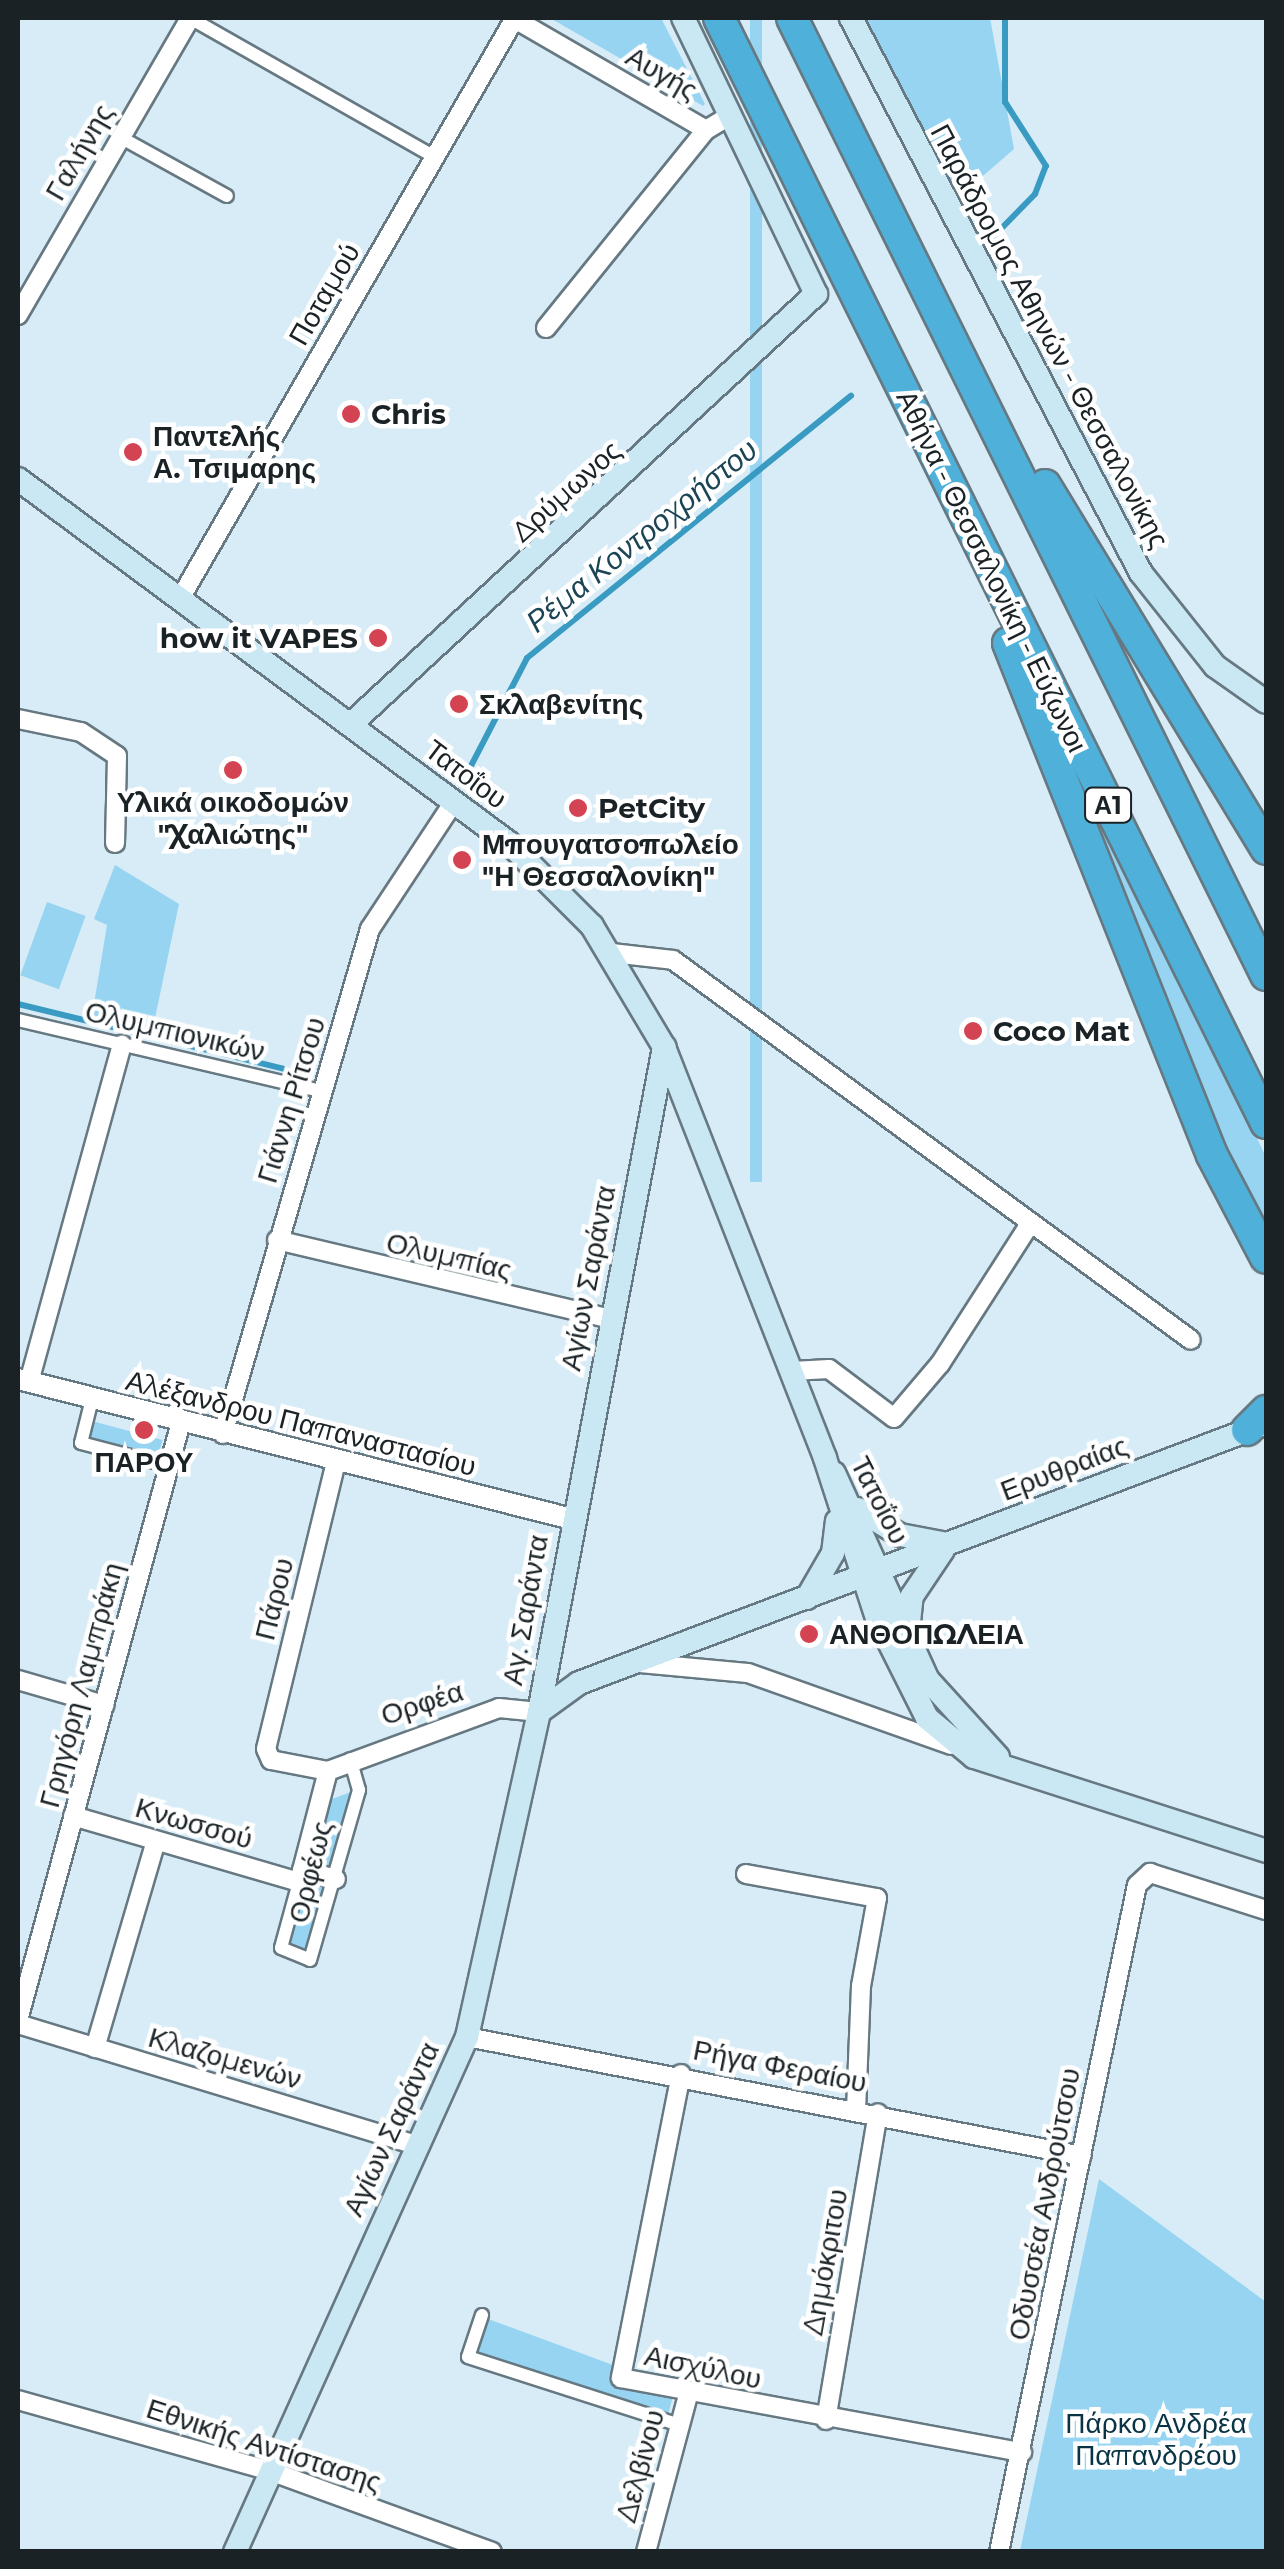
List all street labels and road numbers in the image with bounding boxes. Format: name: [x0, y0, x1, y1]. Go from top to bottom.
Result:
street label: Αυγής: [620, 39, 704, 107]
street label: Γαλήνης: [38, 98, 120, 206]
street label: Παράδρομος Αθηνών - Θεσσαλονίκης: [924, 118, 1176, 554]
street label: Ποταμού: [281, 237, 367, 351]
street label: Αθήνα - Θεσσαλονίκη - Εύζωνοι: [890, 385, 1094, 757]
street label: Δρύμωνος: [505, 433, 627, 549]
street label: Τατοΐου: [419, 732, 513, 816]
road number: Α1: [1083, 785, 1133, 825]
street label: Ολυμπιονικών: [82, 994, 268, 1068]
street label: Γιάννη Ρίτσου: [250, 1013, 332, 1187]
street label: Αγίων Σαράντα: [554, 1182, 622, 1374]
street label: Ολυμπίας: [383, 1225, 515, 1287]
street label: Αλέξανδρου Παπαναστασίου: [122, 1363, 480, 1483]
street label: Ερυθραίας: [996, 1428, 1132, 1508]
street label: Τατοΐου: [844, 1451, 916, 1549]
street label: Αγ. Σαράντα: [495, 1532, 555, 1688]
street label: Πάρου: [248, 1555, 300, 1643]
street label: Γρηγόρη Λαμπράκη: [32, 1559, 130, 1811]
street label: Ορφέα: [377, 1674, 467, 1732]
street label: Κνωσσού: [132, 1790, 256, 1856]
street label: Ορφέως: [281, 1818, 339, 1926]
street label: Κλαζομενών: [145, 2020, 305, 2096]
street label: Ρήγα Φεραίου: [691, 2033, 869, 2099]
street label: Αγίων Σαράντα: [336, 2037, 446, 2221]
street label: Οδυσσέα Ανδρούτσου: [1001, 2065, 1087, 2343]
street label: Δημόκριτου: [796, 2186, 854, 2338]
street label: Αισχύλου: [642, 2338, 764, 2396]
street label: Εθνικής Αντίστασης: [142, 2391, 386, 2499]
street label: Δελβίνου: [609, 2406, 671, 2526]

